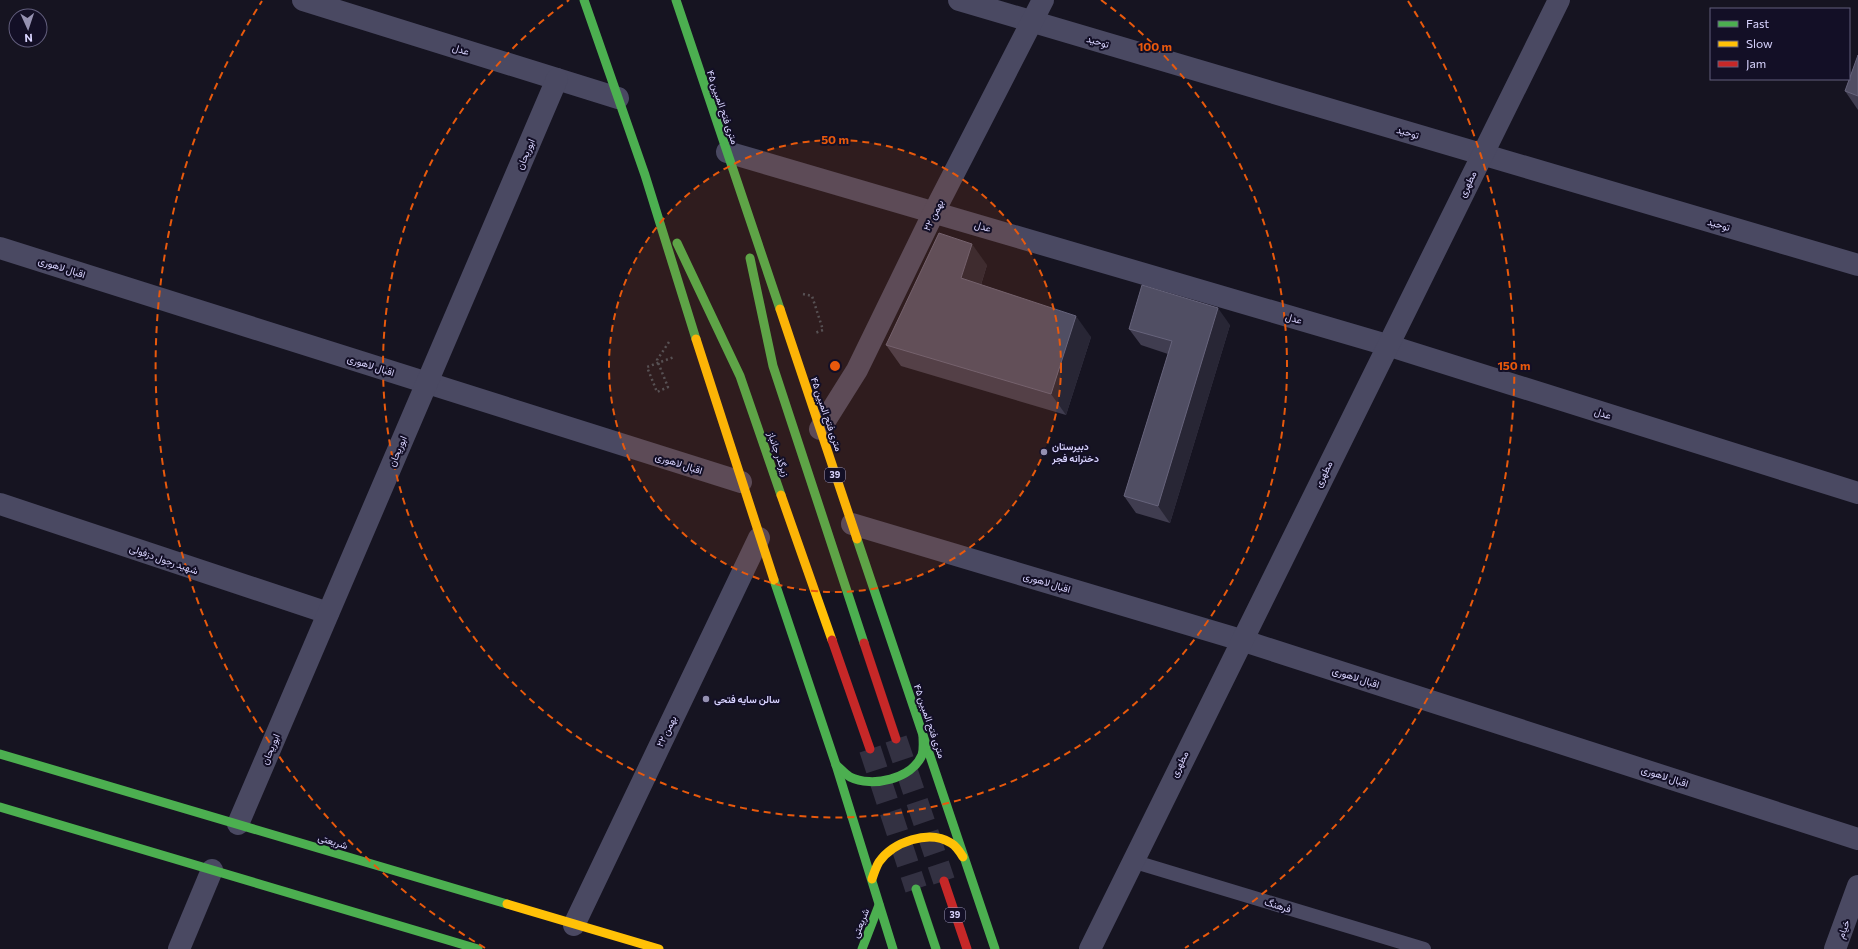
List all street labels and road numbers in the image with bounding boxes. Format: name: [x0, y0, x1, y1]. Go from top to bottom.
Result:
street label: توحید: [1085, 32, 1111, 51]
street label: عدل: [451, 41, 471, 57]
street label: ۴۵ متری فتح المبین: [704, 68, 741, 146]
street label: توحید: [1395, 123, 1421, 142]
street label: ابوریحان: [513, 137, 538, 172]
street label: مطهری: [1455, 169, 1479, 200]
street label: ۲۲ بهمن: [920, 197, 947, 233]
street label: توحید: [1706, 215, 1732, 234]
street label: عدل: [973, 218, 993, 234]
street label: اقبال لاهوری: [37, 254, 87, 281]
street label: عدل: [1284, 310, 1304, 326]
street label: اقبال لاهوری: [346, 352, 396, 379]
street label: ۴۵ متری فتح المبین: [808, 375, 845, 453]
street label: عدل: [1593, 405, 1613, 421]
street label: زیرگذر جانباز: [764, 429, 792, 478]
street label: ابوریحان: [385, 434, 410, 469]
street label: اقبال لاهوری: [654, 450, 704, 477]
street label: مطهری: [1311, 459, 1335, 490]
road number: 39: [825, 468, 845, 482]
street label: شهید رجول دزفولی: [128, 542, 200, 577]
street label: اقبال لاهوری: [1022, 569, 1072, 596]
street label: اقبال لاهوری: [1331, 664, 1381, 691]
street label: ۴۵ متری فتح المبین: [911, 682, 948, 760]
street label: ۲۲ بهمن: [653, 713, 680, 749]
street label: ابوریحان: [258, 732, 283, 767]
street label: مطهری: [1167, 749, 1191, 780]
street label: اقبال لاهوری: [1640, 763, 1690, 790]
street label: شریعتی: [316, 831, 350, 852]
street label: فرهنگ: [1263, 895, 1293, 916]
street label: شریعتی: [849, 906, 872, 940]
road number: 39: [945, 908, 965, 922]
street label: خیام: [1834, 918, 1853, 940]

